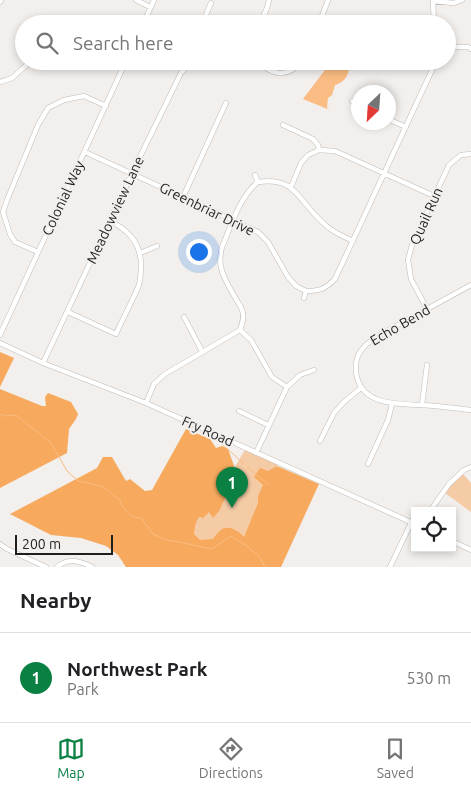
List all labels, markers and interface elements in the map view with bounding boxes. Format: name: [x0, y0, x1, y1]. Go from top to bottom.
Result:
search box: [15, 15, 456, 70]
icon: search: [33, 29, 61, 57]
text: Search here: [73, 32, 173, 54]
north arrow: [351, 85, 396, 130]
street label: Meadowview Lane: [83, 154, 147, 266]
street label: Colonial Way: [39, 158, 87, 238]
street label: Greenbriar Drive: [157, 179, 257, 239]
street label: Quail Run: [406, 185, 446, 247]
your location: [186, 239, 212, 265]
street label: Echo Bend: [367, 301, 433, 349]
street label: Fry Road: [180, 413, 236, 449]
pin: 1: [216, 467, 248, 508]
map controls: [411, 507, 456, 552]
button: locate: [411, 507, 456, 552]
scale bar: [15, 532, 112, 555]
text: 200 m: [22, 536, 61, 552]
text: Nearby: [20, 588, 91, 612]
text: Northwest Park: [67, 658, 207, 680]
text: 1: [31, 669, 41, 687]
text: 530 m: [406, 669, 451, 687]
text: Park: [67, 680, 99, 698]
tab: Map: [57, 735, 85, 781]
tab: Directions: [199, 735, 263, 781]
tab: Saved: [377, 735, 414, 781]

